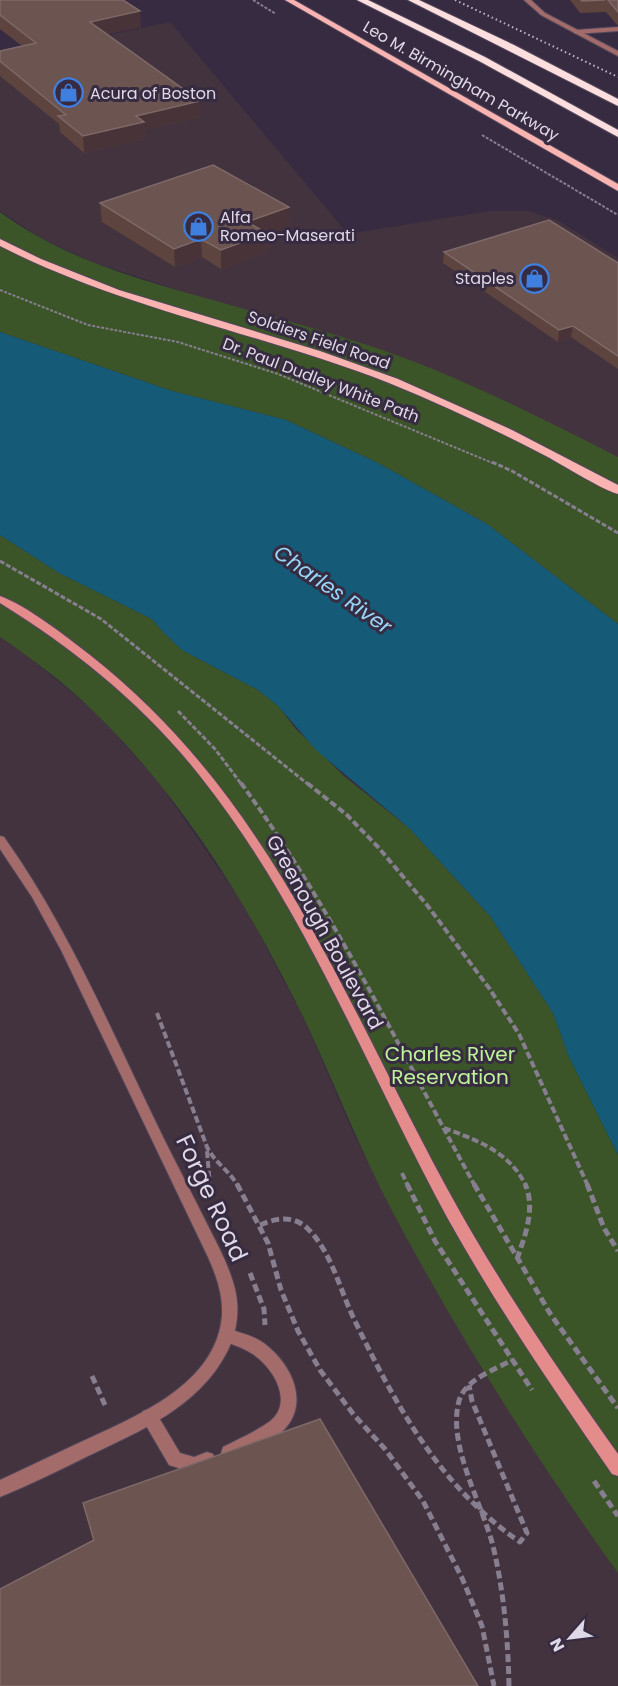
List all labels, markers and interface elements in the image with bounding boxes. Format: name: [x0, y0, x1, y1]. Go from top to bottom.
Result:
street label: Leo M. Birmingham Parkway: [359, 15, 563, 147]
shop icon: Acura of Boston: [53, 77, 85, 109]
place label: Acura of Boston: [90, 82, 216, 105]
place label: Alfa Romeo-Maserati: [220, 206, 355, 247]
shop icon: Alfa Romeo-Maserati: [183, 210, 215, 242]
shop icon: Staples: [519, 262, 551, 294]
place label: Staples: [455, 267, 514, 290]
street label: Soldiers Field Road: [245, 305, 393, 375]
street label: Dr. Paul Dudley White Path: [219, 332, 423, 428]
water label: Charles River: [268, 538, 399, 641]
street label: Greenough Boulevard: [260, 830, 390, 1034]
park label: Charles River Reservation: [385, 1040, 515, 1091]
street label: Forge Road: [168, 1129, 256, 1267]
north arrow: [540, 1608, 600, 1668]
text: N: [544, 1634, 570, 1656]

